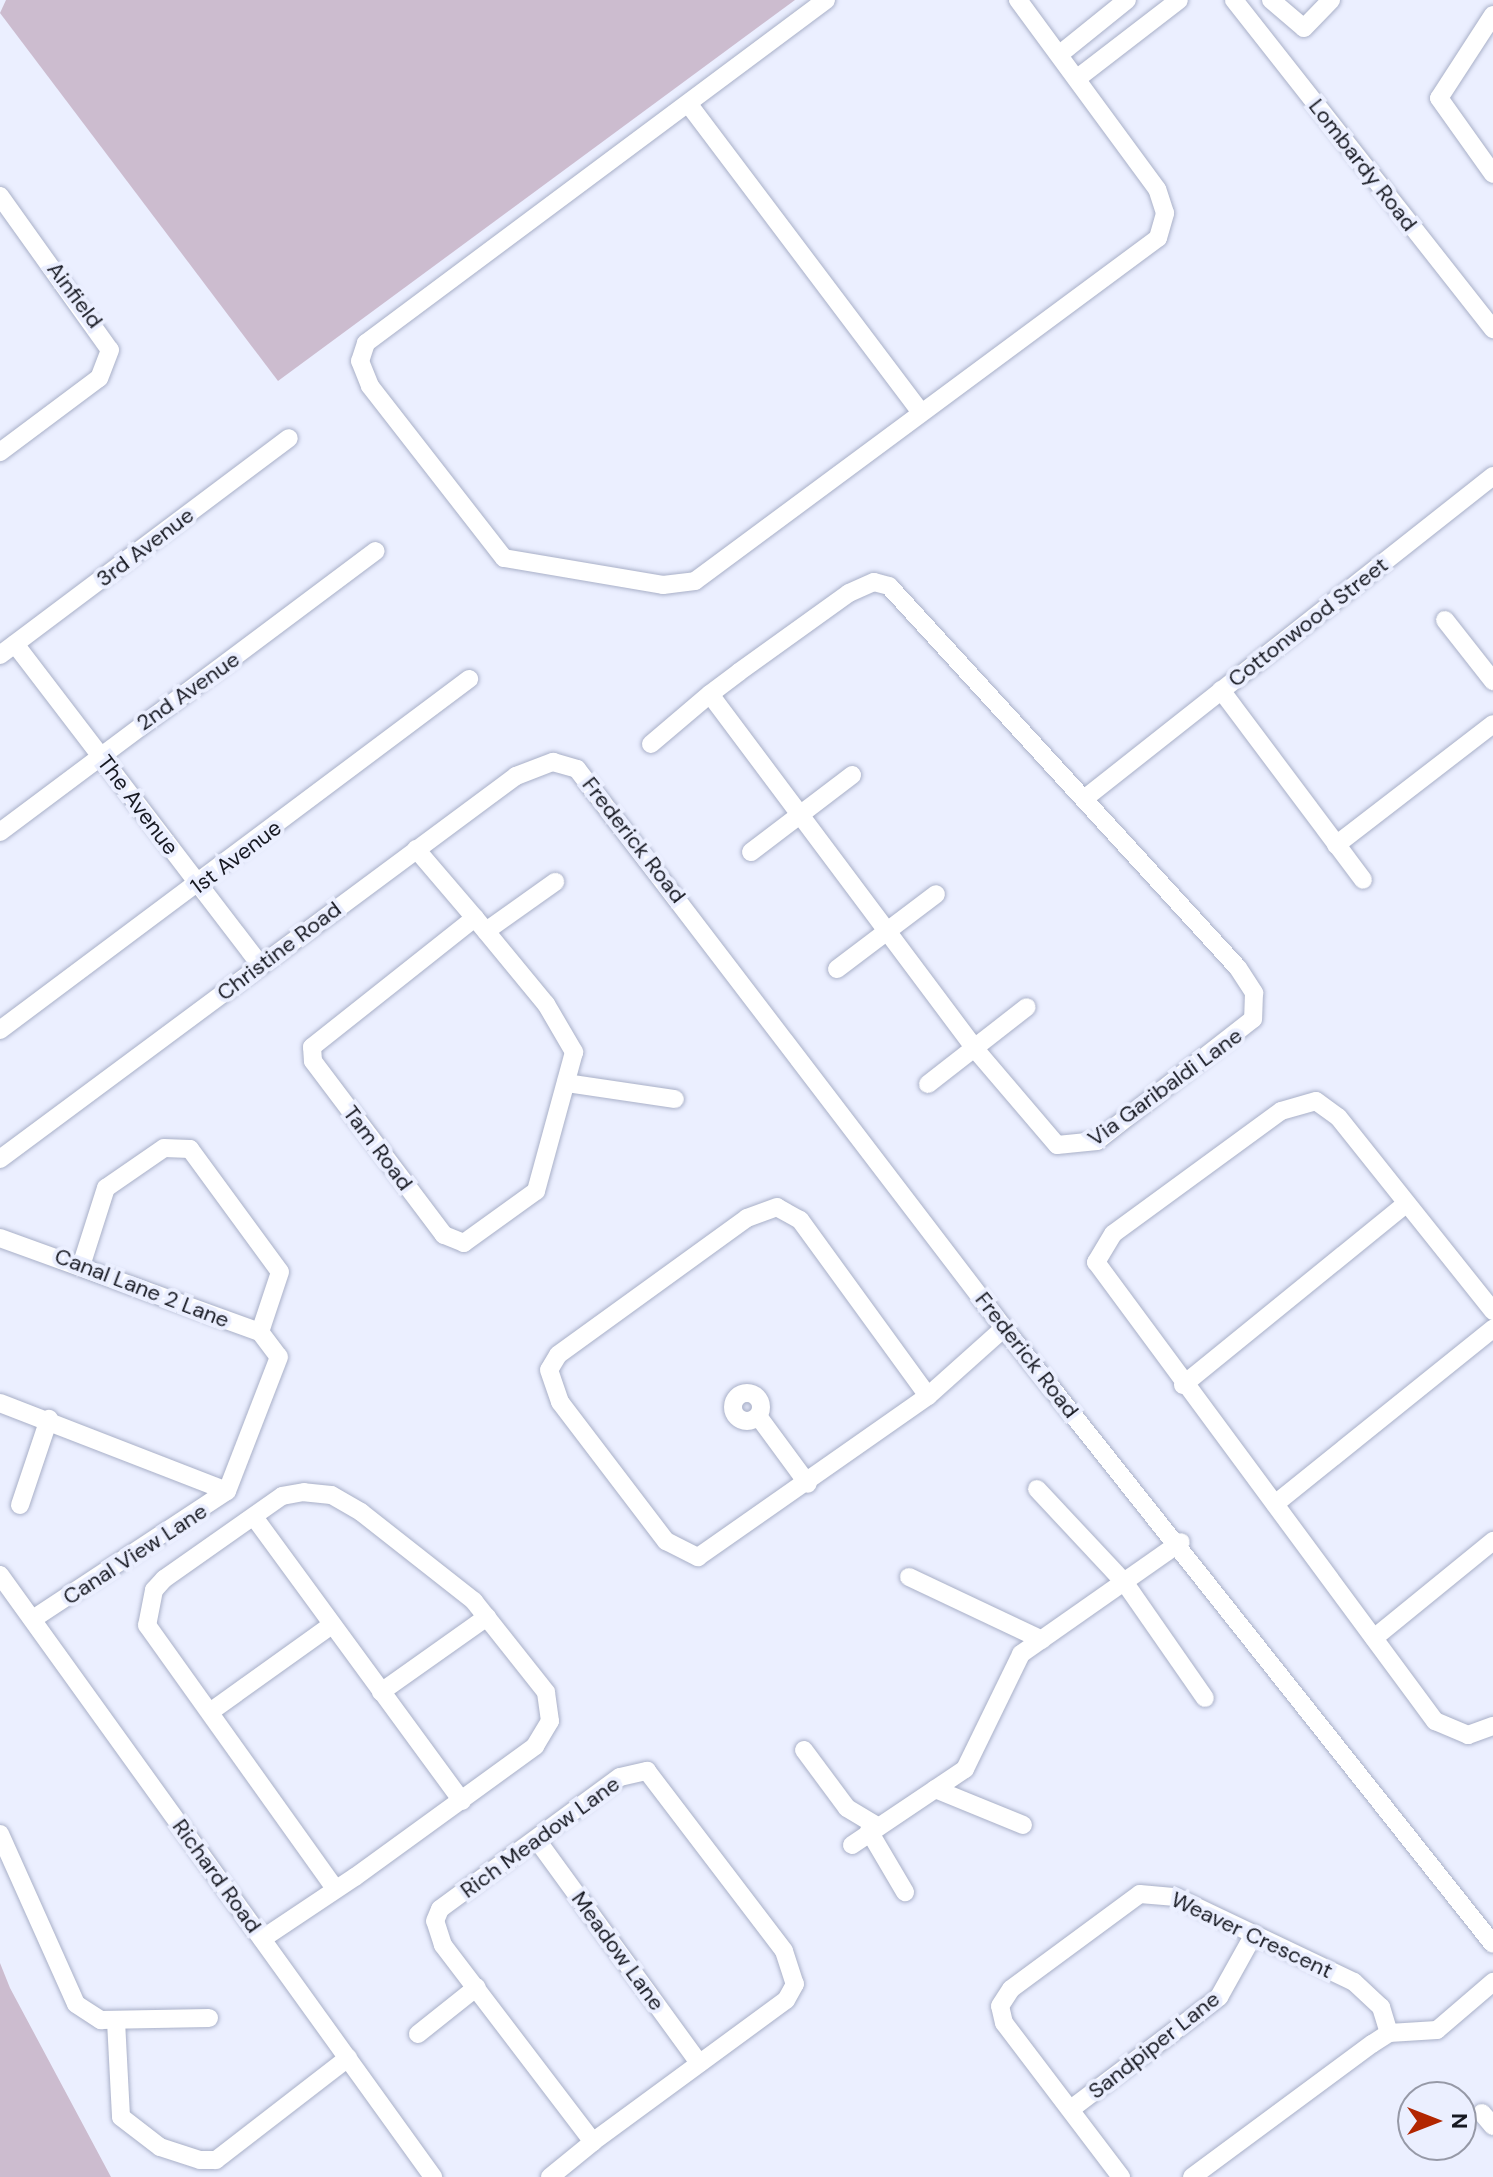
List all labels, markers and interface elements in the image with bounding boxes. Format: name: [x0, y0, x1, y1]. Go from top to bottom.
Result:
street label: Lombardy Road: [1303, 94, 1423, 236]
street label: Ainfield: [42, 257, 108, 333]
street label: 3rd Avenue: [91, 502, 199, 592]
street label: Cottonwood Street: [1223, 551, 1393, 693]
street label: 2nd Avenue: [131, 646, 245, 736]
street label: The Avenue: [92, 750, 184, 860]
street label: Frederick Road: [577, 772, 691, 908]
street label: 1st Avenue: [185, 814, 287, 900]
street label: Christine Road: [212, 896, 346, 1006]
street label: Via Garibaldi Lane: [1083, 1022, 1247, 1152]
street label: Tam Road: [338, 1100, 418, 1196]
street label: Canal Lane 2 Lane: [51, 1243, 233, 1333]
street label: Frederick Road: [970, 1287, 1084, 1423]
street label: Canal View Lane: [58, 1498, 212, 1610]
street label: Rich Meadow Lane: [455, 1770, 625, 1904]
street label: Richard Road: [167, 1814, 267, 1938]
street label: Meadow Lane: [566, 1886, 670, 2016]
street label: Weaver Crescent: [1167, 1886, 1337, 1984]
street label: Sandpiper Lane: [1083, 1986, 1225, 2104]
north arrow: [1397, 2081, 1477, 2161]
text: N: [1445, 2113, 1474, 2129]

